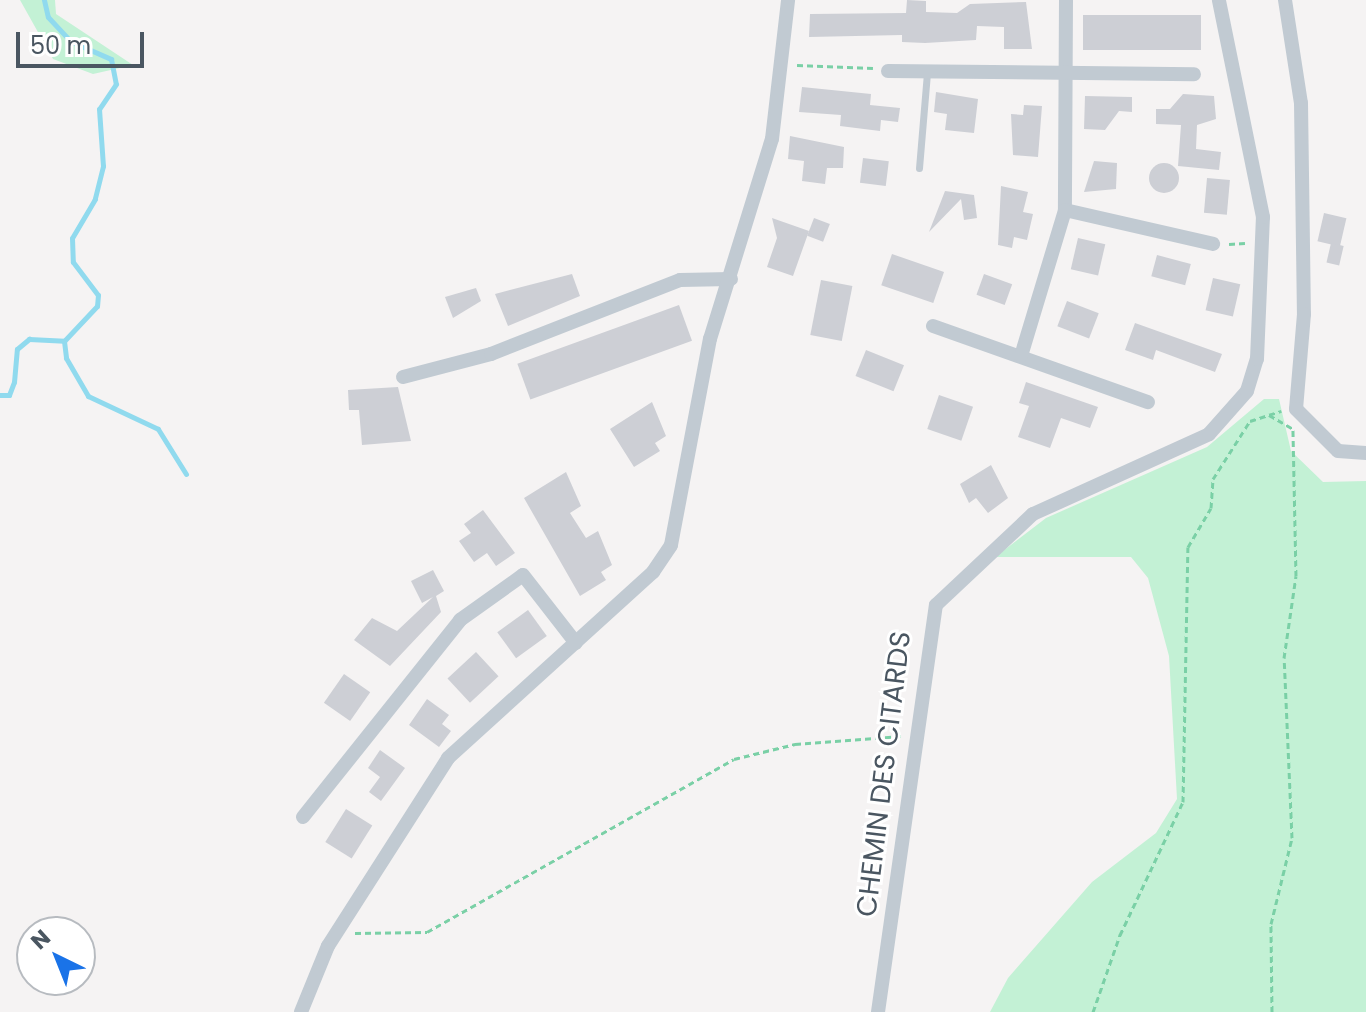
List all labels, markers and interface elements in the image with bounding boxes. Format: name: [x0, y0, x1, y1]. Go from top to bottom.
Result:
scale bar: [20, 16, 148, 66]
text: 50 m: [30, 29, 91, 62]
street label: CHEMIN DES CITARDS: [850, 629, 918, 919]
north arrow: [16, 916, 96, 996]
text: N: [24, 923, 57, 957]

